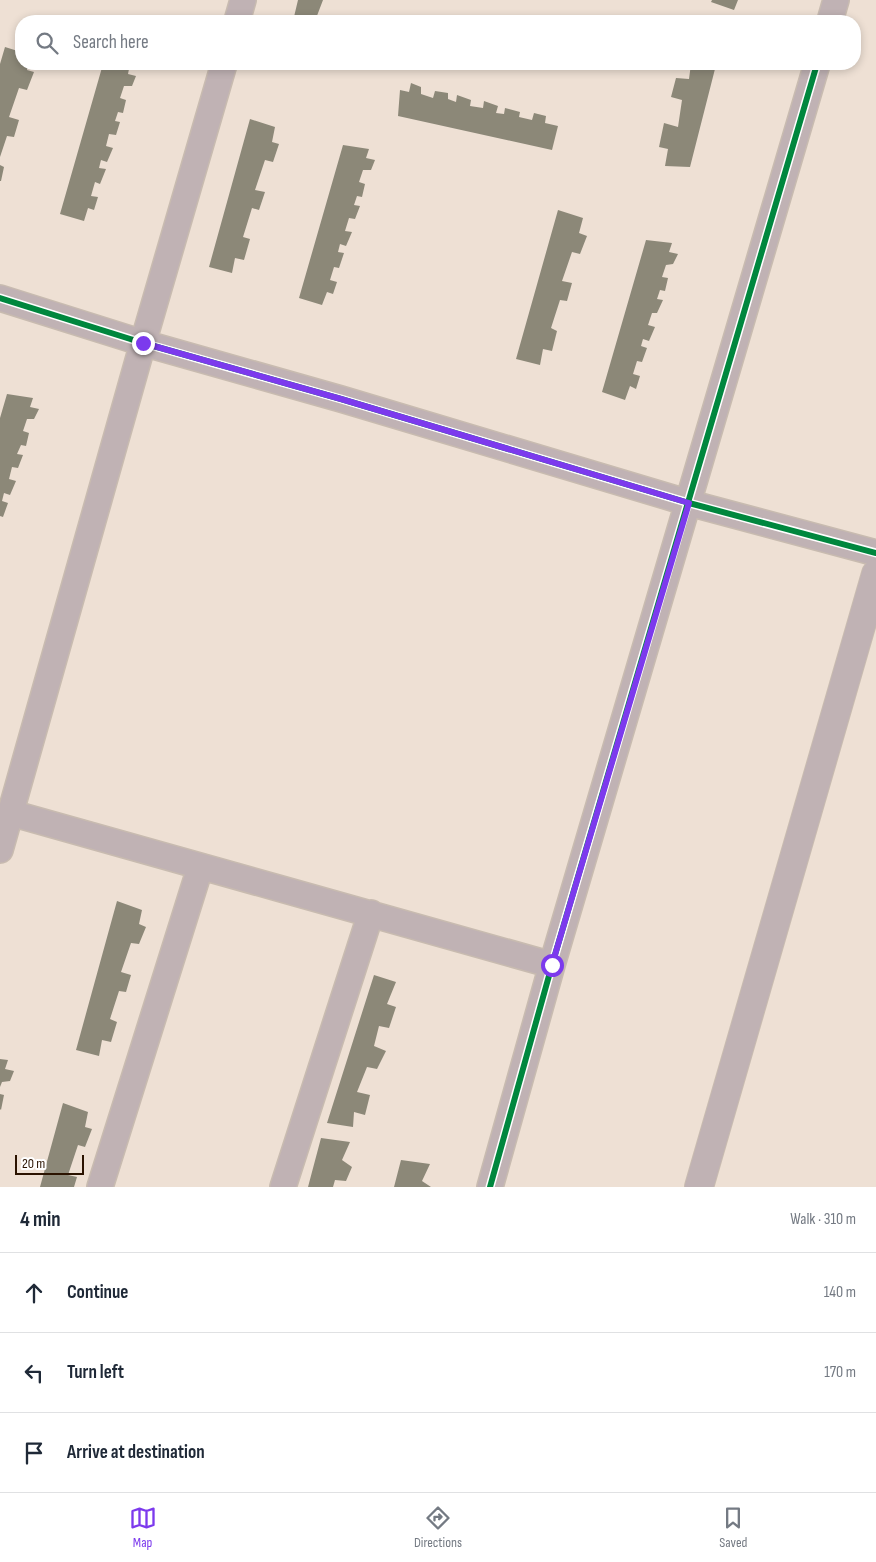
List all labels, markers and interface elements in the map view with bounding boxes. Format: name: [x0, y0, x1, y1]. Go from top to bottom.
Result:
search box: [15, 15, 861, 70]
icon: search: [33, 29, 61, 57]
text: Search here: [73, 31, 149, 54]
route end: [132, 332, 155, 355]
route start: [541, 954, 564, 977]
scale bar: [15, 1152, 84, 1175]
text: 20 m: [22, 1155, 45, 1172]
text: 4 min: [20, 1207, 61, 1232]
text: Walk · 310 m: [790, 1210, 856, 1229]
icon: ahead: [20, 1279, 48, 1307]
text: Continue: [67, 1281, 128, 1304]
text: 140 m: [824, 1283, 856, 1302]
icon: left: [20, 1359, 48, 1387]
text: Turn left: [67, 1361, 124, 1384]
text: 170 m: [824, 1363, 856, 1382]
icon: arrive: [20, 1439, 48, 1467]
text: Arrive at destination: [67, 1441, 205, 1464]
tab: Map: [129, 1504, 157, 1551]
tab: Directions: [414, 1504, 462, 1551]
tab: Saved: [719, 1504, 747, 1551]

